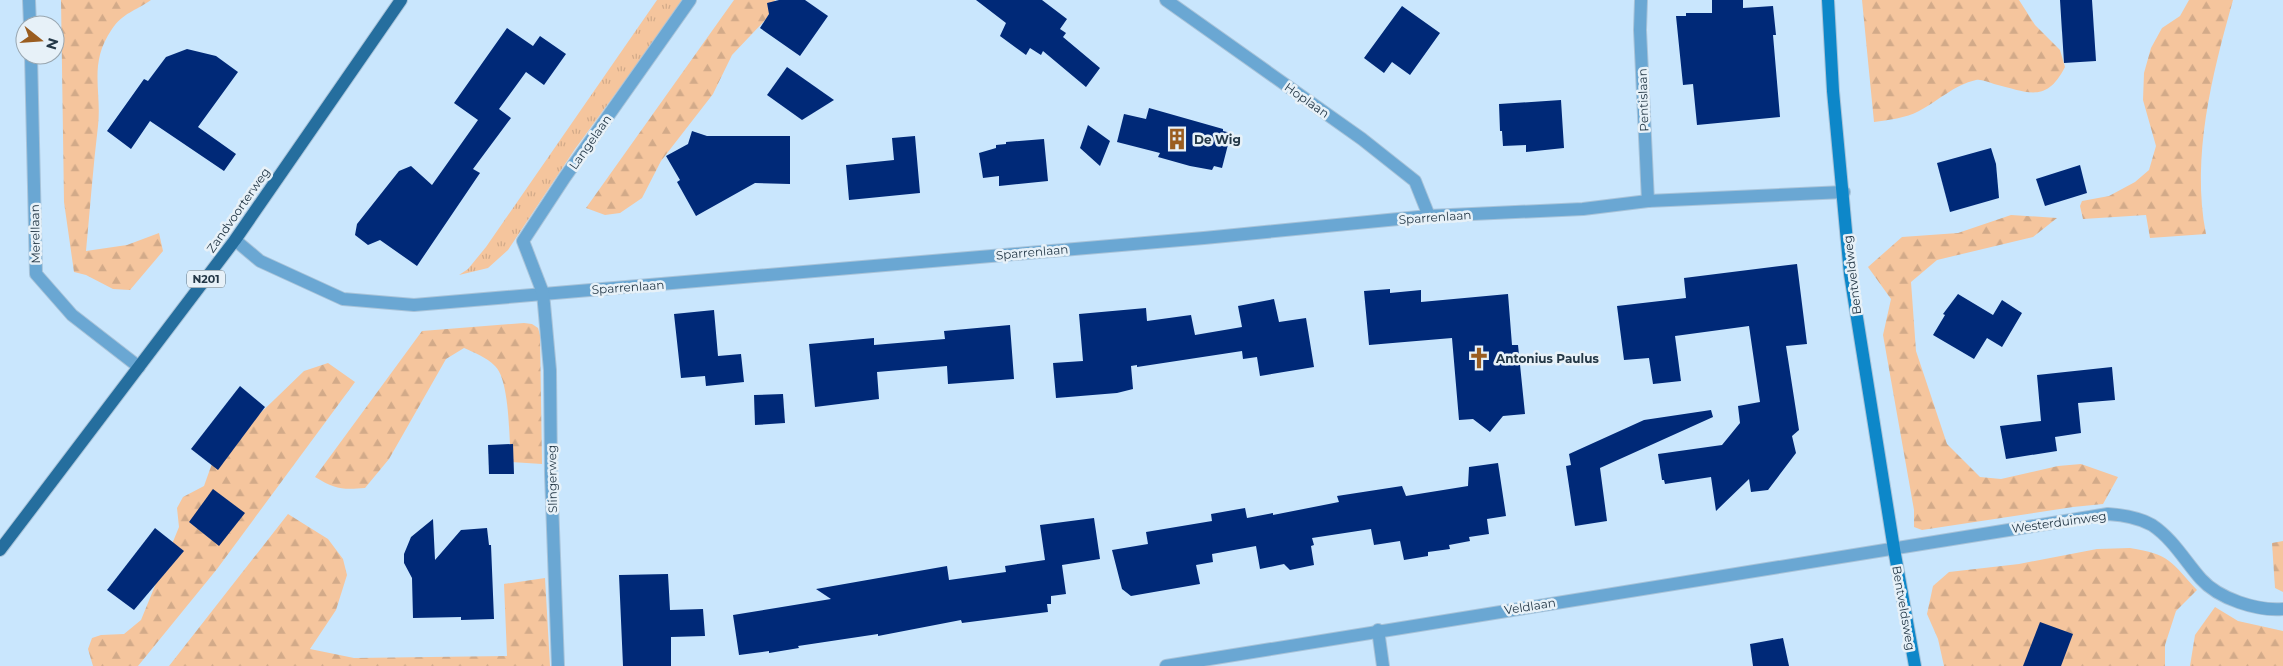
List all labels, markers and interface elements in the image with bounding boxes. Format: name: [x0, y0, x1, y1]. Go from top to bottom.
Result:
north arrow: [15, 15, 65, 65]
text: N: [42, 36, 63, 52]
street label: Pentislaan: [1634, 68, 1652, 132]
street label: Hoplaan: [1282, 79, 1332, 121]
street label: Langelaan: [566, 112, 614, 172]
building icon: De Wig: [1164, 126, 1190, 152]
place label: De Wig: [1194, 132, 1241, 147]
street label: Zandvoorterweg: [203, 165, 273, 255]
street label: Merellaan: [27, 204, 43, 264]
street label: Sparrenlaan: [1398, 207, 1472, 227]
street label: Bentveldweg: [1840, 234, 1864, 316]
street label: Sparrenlaan: [995, 241, 1069, 263]
road number: N201: [187, 270, 225, 288]
street label: Sparrenlaan: [591, 277, 665, 297]
church icon: Antonius Paulus: [1466, 345, 1492, 371]
place label: Antonius Paulus: [1495, 351, 1599, 366]
street label: Slingerweg: [544, 445, 560, 513]
street label: Westerduinweg: [2011, 508, 2107, 536]
street label: Bentveldsweg: [1889, 565, 1919, 651]
street label: Veldlaan: [1503, 595, 1557, 617]

